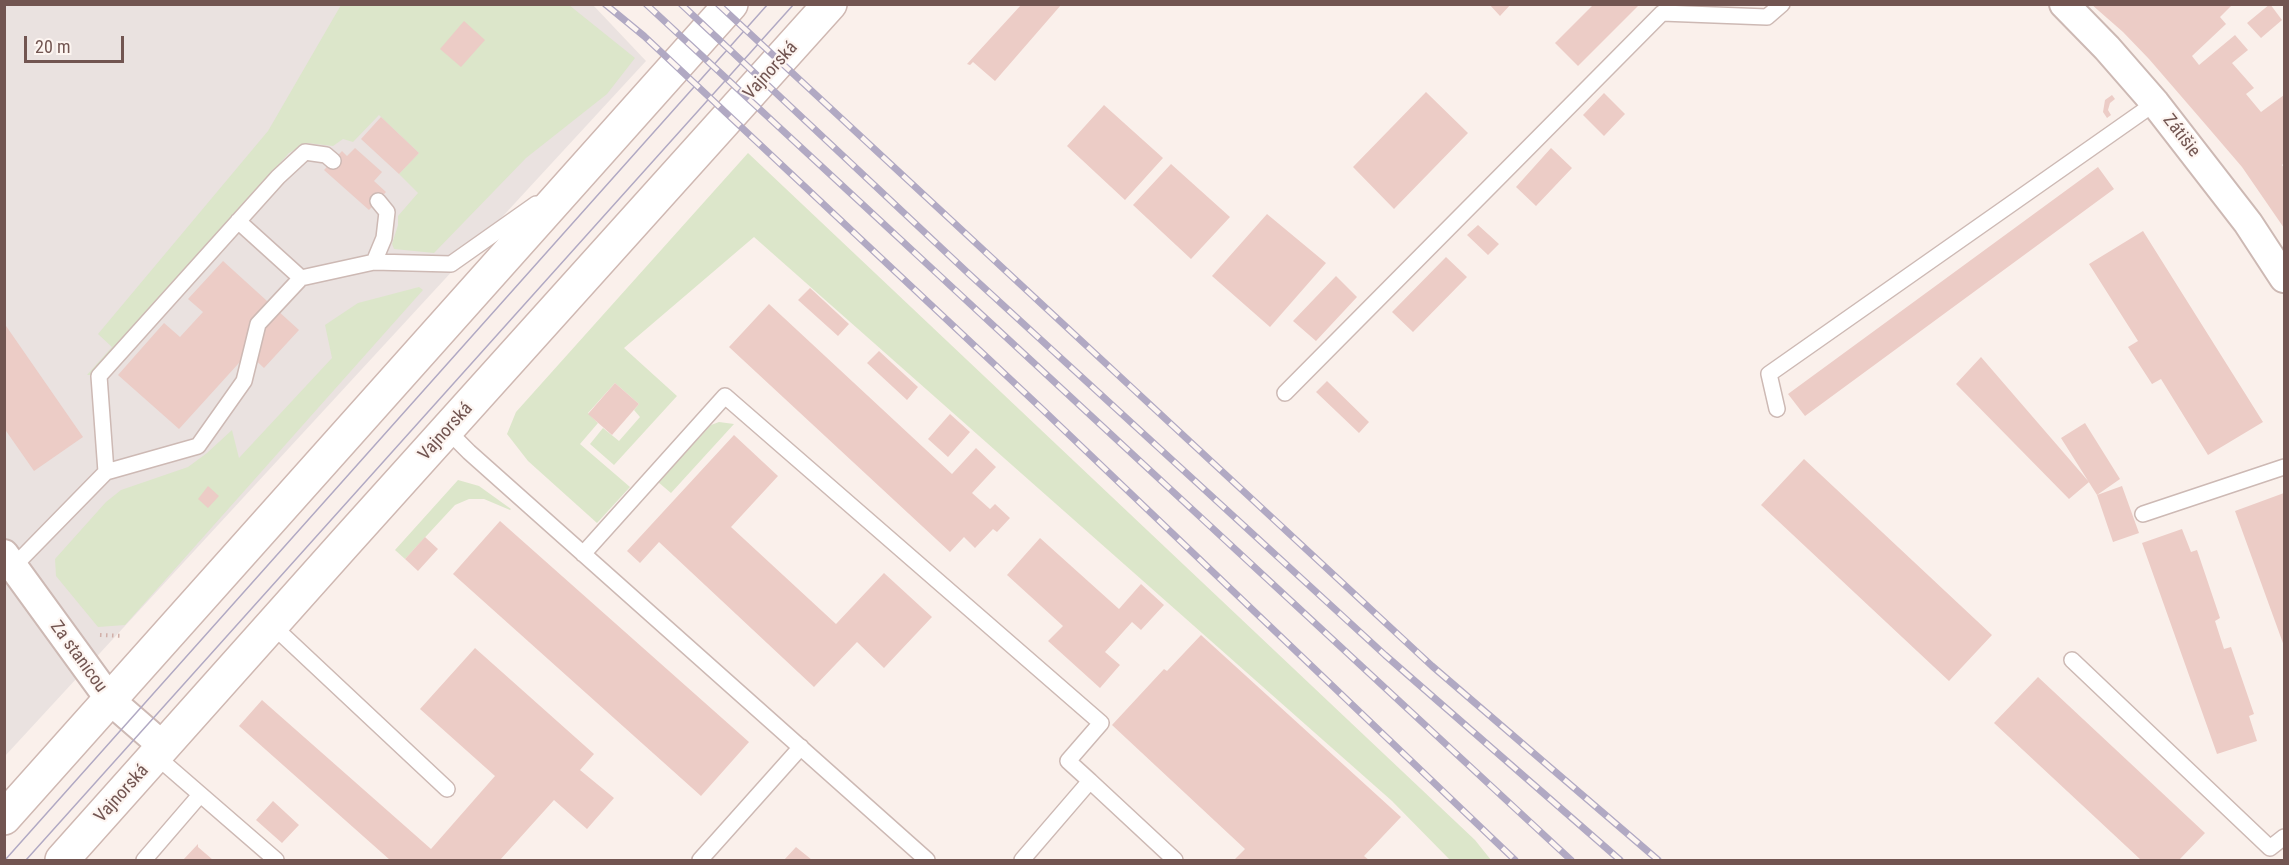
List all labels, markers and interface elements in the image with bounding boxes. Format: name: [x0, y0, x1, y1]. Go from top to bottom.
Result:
scale bar: [27, 24, 128, 62]
text: 20 m: [35, 36, 70, 57]
street label: Vajnorská: [739, 38, 803, 104]
street label: Zátišie: [2158, 110, 2204, 162]
street label: Vajnorská: [414, 399, 478, 465]
street label: Za stanicou: [45, 617, 111, 697]
street label: Vajnorská: [90, 761, 154, 827]

